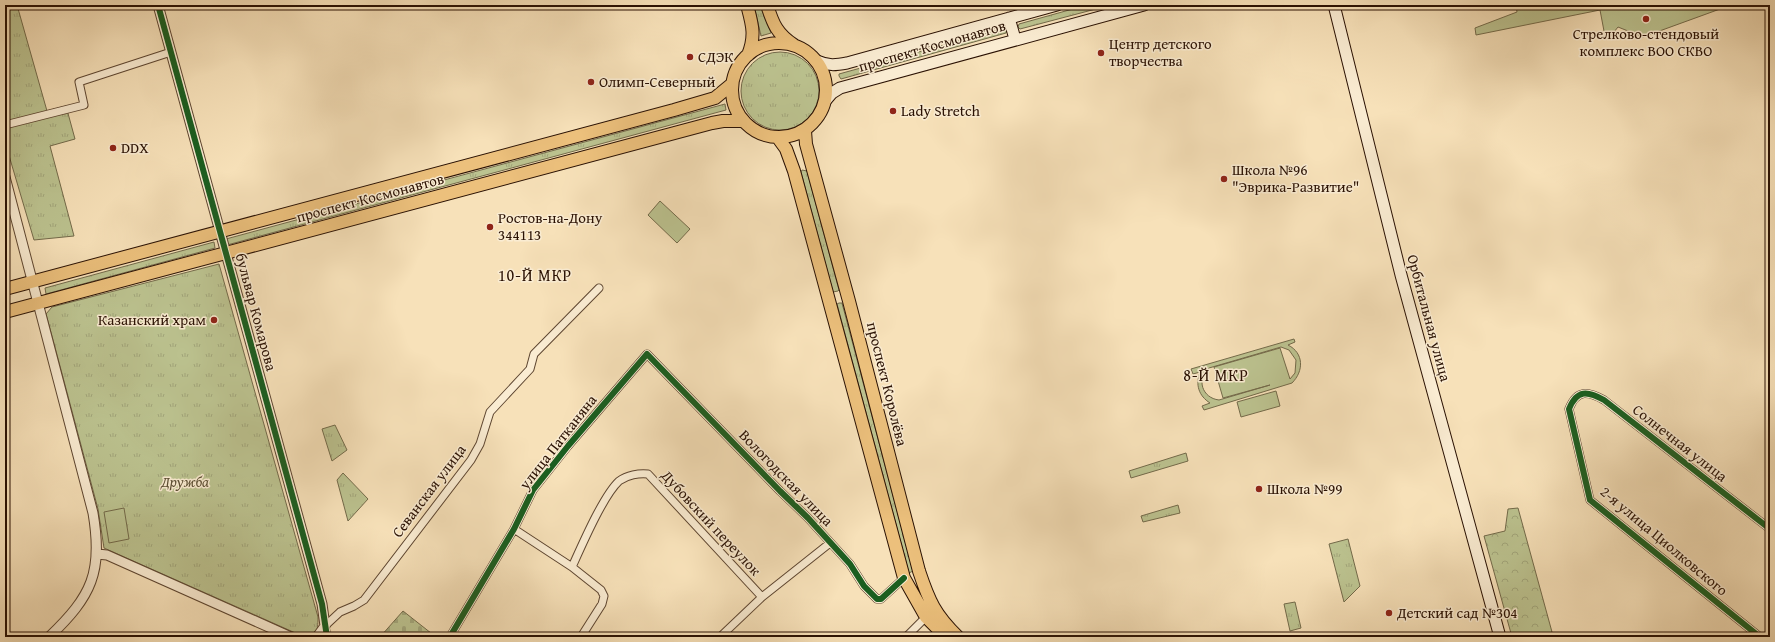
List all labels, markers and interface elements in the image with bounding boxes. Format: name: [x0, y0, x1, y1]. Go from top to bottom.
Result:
street label: проспект Космонавтов: [856, 14, 1008, 77]
marker: Стрелково-стендовый комплекс ВОО СКВО: [1641, 14, 1651, 24]
place label: Стрелково-стендовый комплекс ВОО СКВО: [1573, 23, 1719, 61]
place label: Центр детского творчества: [1109, 33, 1212, 71]
place label: СДЭК: [698, 46, 734, 67]
marker: Центр детского творчества: [1096, 48, 1106, 58]
marker: СДЭК: [685, 52, 695, 62]
place label: Олимп-Северный: [599, 71, 715, 92]
marker: Олимп-Северный: [586, 77, 596, 87]
place label: Lady Stretch: [901, 100, 981, 121]
marker: Lady Stretch: [888, 106, 898, 116]
place label: DDX: [121, 137, 149, 158]
marker: DDX: [108, 143, 118, 153]
place label: Школа №96 "Эврика-Развитие": [1232, 159, 1359, 197]
street label: проспект Космонавтов: [294, 168, 446, 227]
marker: Школа №96 "Эврика-Развитие": [1219, 174, 1229, 184]
place label: Ростов-на-Дону 344113: [498, 207, 603, 245]
marker: Ростов-на-Дону 344113: [485, 222, 495, 232]
street label: бульвар Комарова: [231, 250, 283, 374]
street label: Орбитальная улица: [1402, 252, 1457, 385]
district label: 10-Й МКР: [498, 263, 572, 287]
place label: Казанский храм: [98, 309, 206, 330]
marker: Казанский храм: [209, 315, 219, 325]
street label: проспект Королёва: [862, 320, 913, 449]
district label: 8-Й МКР: [1183, 363, 1249, 387]
street label: улица Патканяна: [513, 389, 602, 494]
street label: Солнечная улица: [1629, 399, 1733, 487]
street label: Вологодская улица: [735, 425, 839, 531]
street label: Севанская улица: [387, 439, 471, 541]
street label: Дубовский переулок: [656, 464, 766, 580]
park label: Дружба: [160, 471, 209, 492]
place label: Школа №99: [1267, 478, 1342, 499]
street label: 2-я улица Циолковского: [1596, 481, 1733, 600]
marker: Школа №99: [1254, 484, 1264, 494]
place label: Детский сад №304: [1396, 602, 1518, 623]
marker: Детский сад №304: [1384, 608, 1394, 618]

